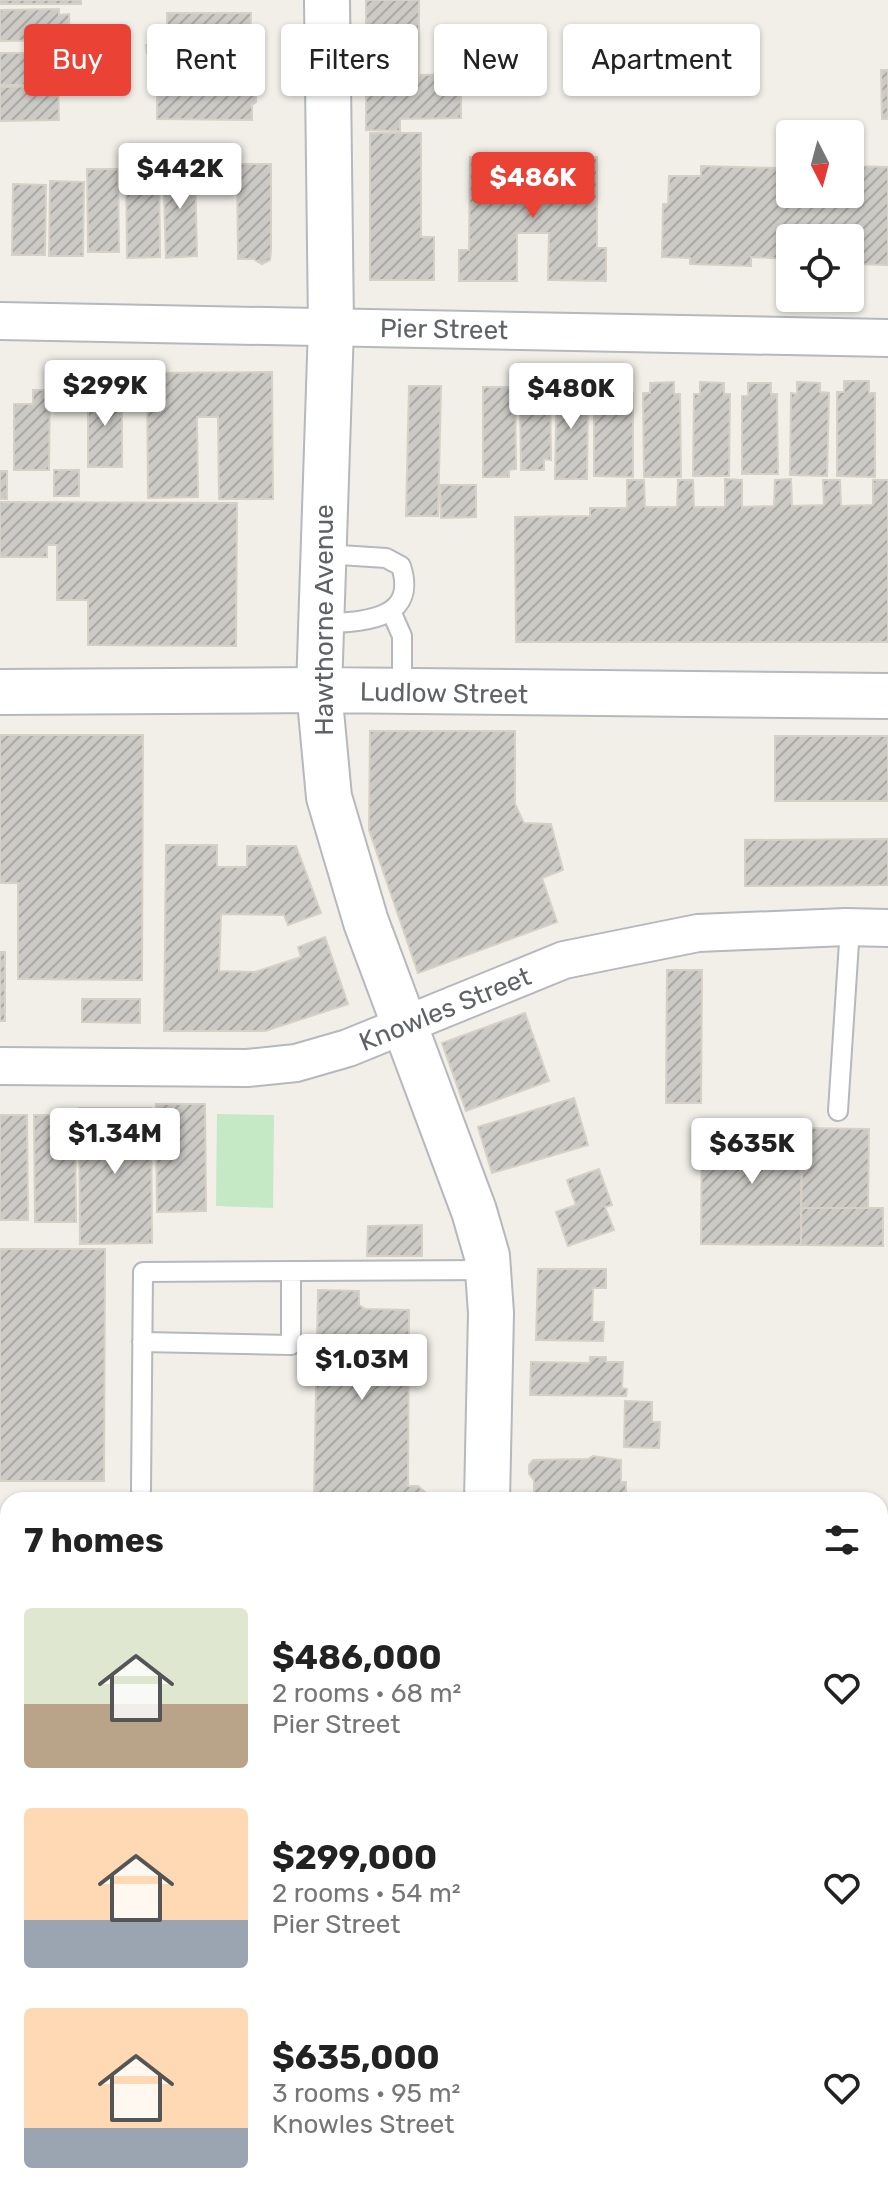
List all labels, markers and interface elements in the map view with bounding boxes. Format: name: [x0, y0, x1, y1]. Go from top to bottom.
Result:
chip: Buy: [24, 24, 131, 96]
chip: Rent: [147, 24, 265, 96]
chip: Filters: [281, 24, 418, 96]
chip: New: [434, 24, 547, 96]
chip: Apartment: [563, 24, 760, 96]
north arrow: [776, 120, 864, 208]
map controls: [776, 120, 864, 312]
pin: $442K: [124, 143, 236, 211]
pin: $486K: [477, 152, 589, 220]
text: $442K: [136, 153, 224, 184]
text: $486K: [490, 162, 576, 193]
button: locate: [776, 224, 864, 312]
street label: Pier Street: [380, 313, 508, 346]
pin: $299K: [49, 360, 161, 428]
pin: $480K: [515, 363, 627, 431]
text: $299K: [63, 370, 147, 401]
text: $480K: [527, 373, 615, 404]
street label: Hawthorne Avenue: [309, 504, 340, 736]
street label: Ludlow Street: [360, 677, 528, 710]
street label: Knowles Street: [355, 961, 536, 1058]
pin: $1.34M: [50, 1108, 180, 1176]
text: $1.34M: [68, 1118, 162, 1149]
pin: $635K: [696, 1118, 808, 1186]
text: $635K: [709, 1128, 795, 1159]
pin: $1.03M: [297, 1334, 427, 1402]
text: $1.03M: [315, 1344, 409, 1375]
icon: filters: [820, 1518, 864, 1562]
text: 7 homes: [24, 1520, 164, 1561]
text: $486,000: [272, 1637, 442, 1678]
icon: home: [88, 1640, 184, 1736]
icon: heart: [820, 1666, 864, 1710]
text: 2 rooms · 68 m²: [272, 1678, 461, 1709]
text: Pier Street: [272, 1709, 400, 1740]
text: $299,000: [272, 1837, 437, 1878]
icon: home: [88, 1840, 184, 1936]
icon: heart: [820, 1866, 864, 1910]
text: 2 rooms · 54 m²: [272, 1878, 461, 1909]
text: Pier Street: [272, 1909, 400, 1940]
text: $635,000: [272, 2037, 440, 2078]
icon: home: [88, 2040, 184, 2136]
icon: heart: [820, 2066, 864, 2110]
text: 3 rooms · 95 m²: [272, 2078, 460, 2109]
text: Knowles Street: [272, 2109, 454, 2140]

